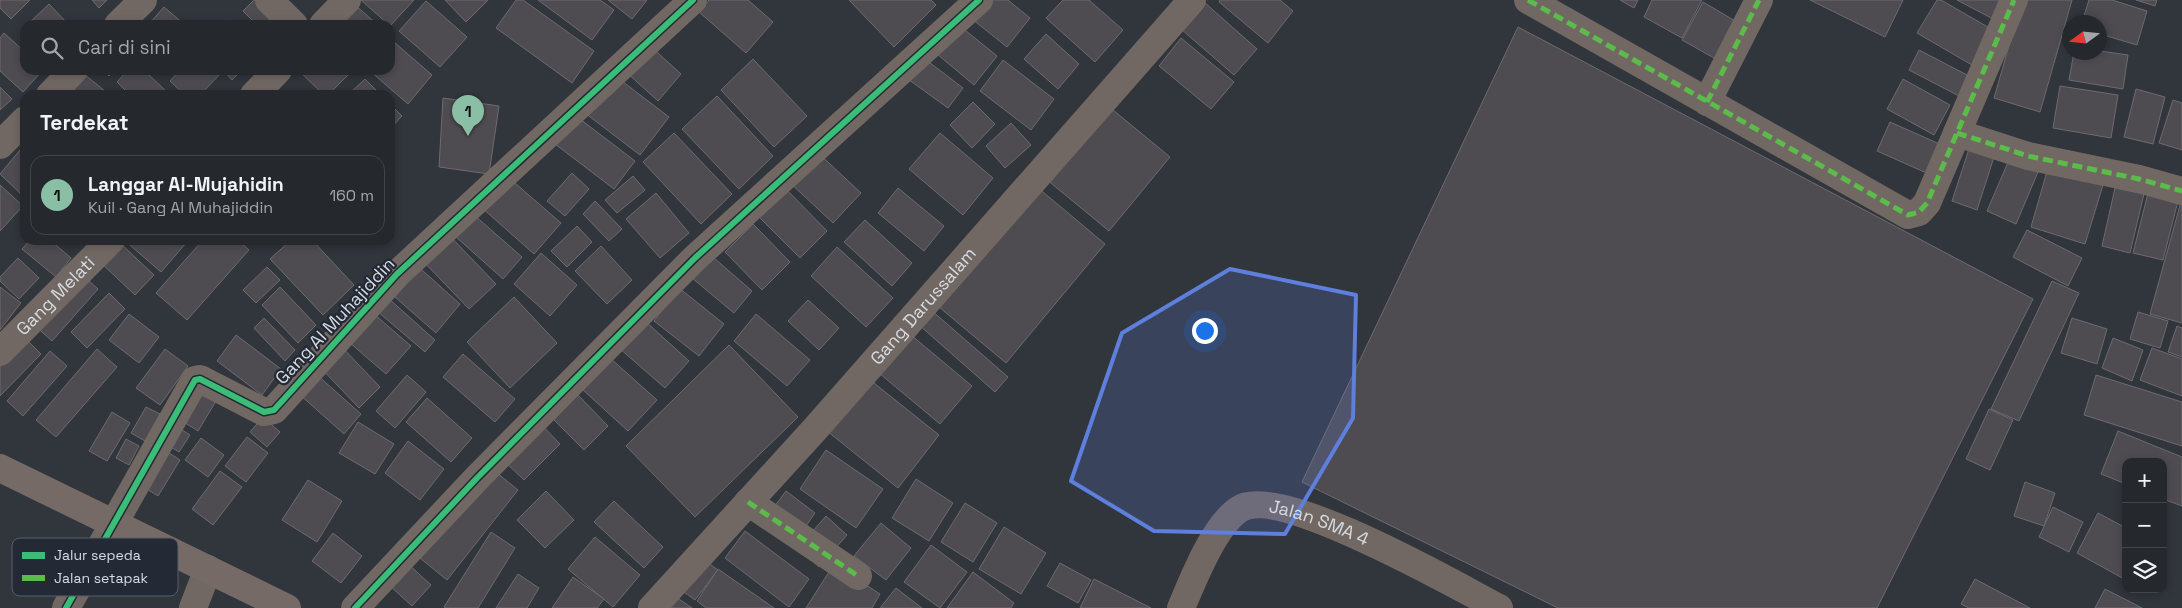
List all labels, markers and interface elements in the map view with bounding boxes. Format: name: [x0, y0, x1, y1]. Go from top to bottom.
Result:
north arrow: [2062, 15, 2107, 60]
search box: [20, 20, 395, 75]
icon: search: [38, 34, 66, 62]
text: Cari di sini: [78, 35, 171, 60]
pin: 1: [452, 95, 484, 136]
text: Terdekat: [40, 109, 129, 136]
text: Langgar Al-Mujahidin: [88, 172, 284, 197]
text: 1: [53, 185, 61, 206]
text: 160 m: [329, 185, 374, 206]
text: Kuil · Gang Al Muhajiddin: [88, 197, 273, 218]
street label: Gang Darussalam: [865, 242, 981, 369]
street label: Gang Melati: [11, 251, 100, 340]
street label: Gang Al Muhajiddin: [270, 252, 399, 389]
your location: [1192, 318, 1218, 344]
map controls: [2122, 458, 2167, 593]
button: +: [2122, 458, 2167, 503]
street label: Jalan SMA 4: [1267, 494, 1373, 550]
button: −: [2122, 503, 2167, 548]
legend: [12, 538, 178, 596]
text: Jalur sepeda: [54, 546, 141, 564]
button: layers: [2122, 548, 2167, 593]
text: Jalan setapak: [54, 569, 149, 587]

